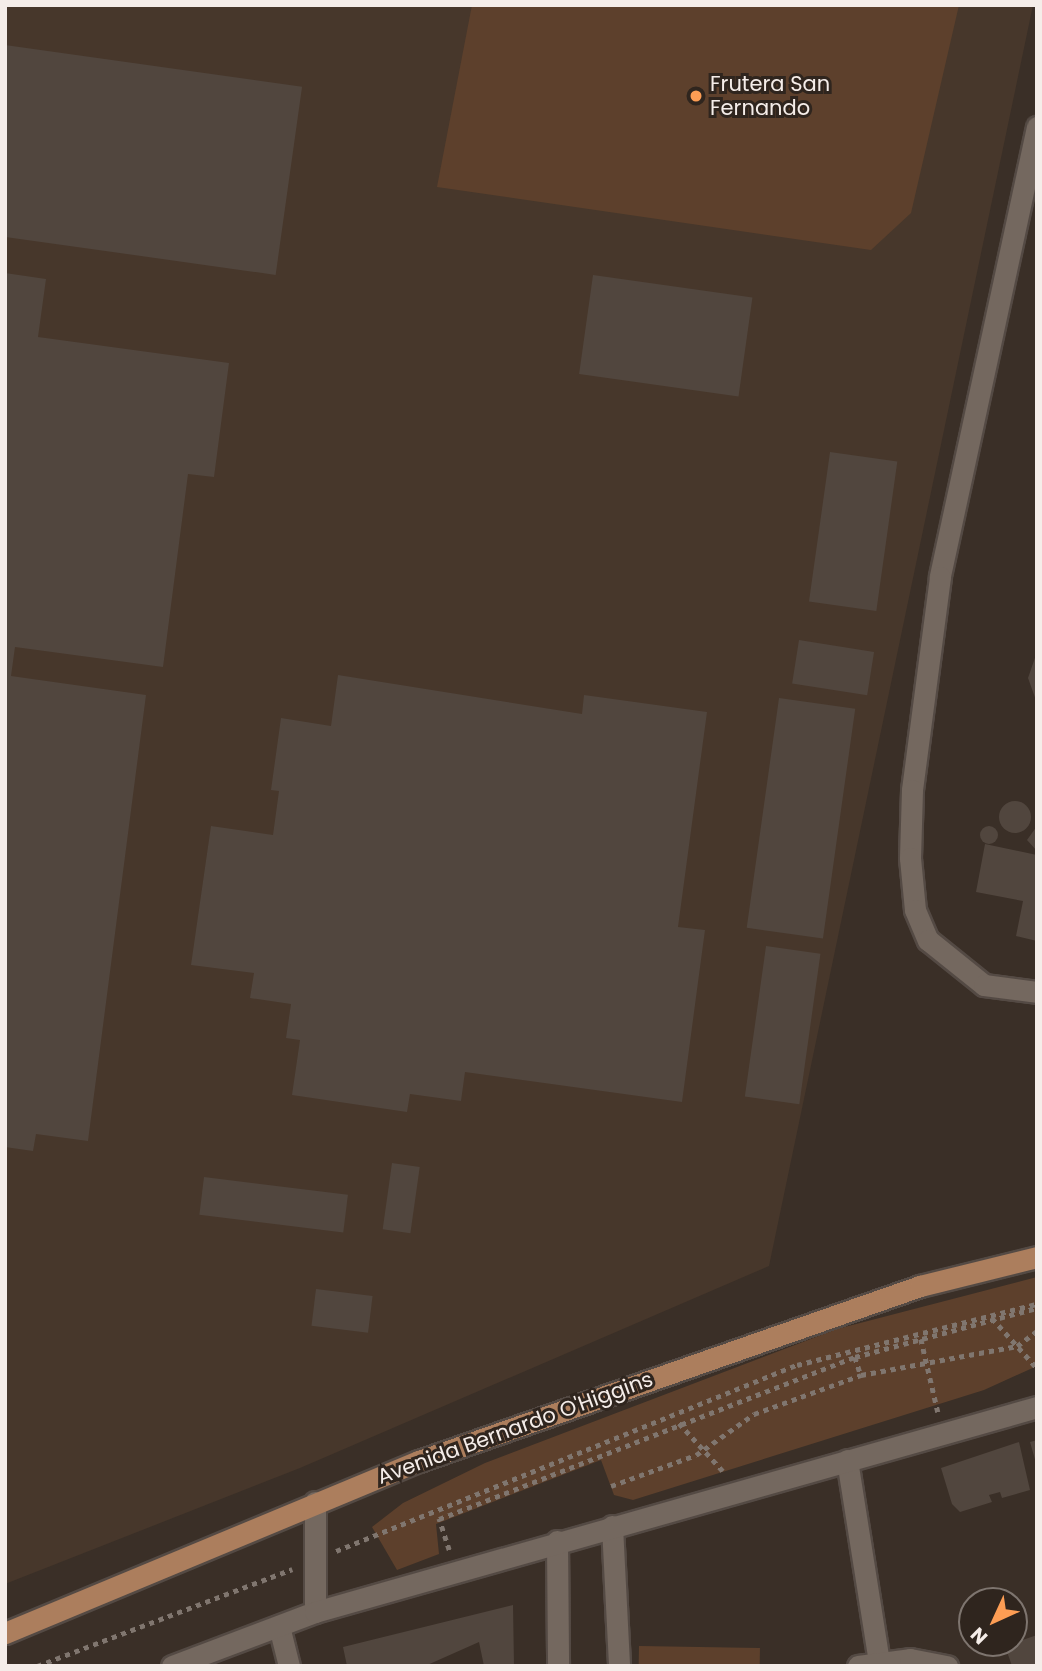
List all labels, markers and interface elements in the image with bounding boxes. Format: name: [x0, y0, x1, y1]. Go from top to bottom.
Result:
place label: Frutera San Fernando: [710, 71, 830, 121]
marker: Frutera San Fernando: [688, 88, 704, 104]
street label: Avenida Bernardo O'Higgins: [374, 1366, 656, 1490]
north arrow: [958, 1587, 1028, 1657]
text: N: [965, 1621, 994, 1650]

